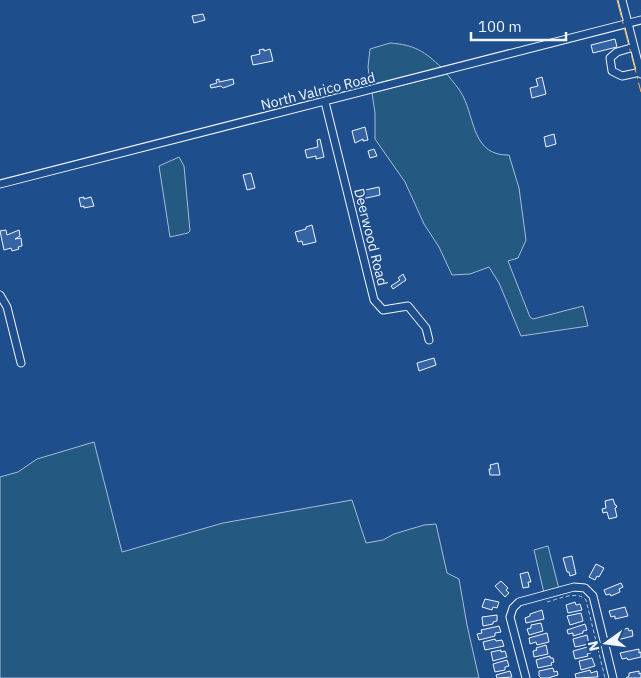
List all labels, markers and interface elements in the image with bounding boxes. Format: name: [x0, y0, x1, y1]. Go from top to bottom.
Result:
scale bar: [471, 10, 566, 42]
text: 100 m: [478, 17, 522, 36]
street label: North Valrico Road: [259, 68, 377, 114]
street label: Deerwood Road: [350, 186, 392, 288]
north arrow: [581, 618, 631, 668]
text: N: [583, 639, 603, 653]

